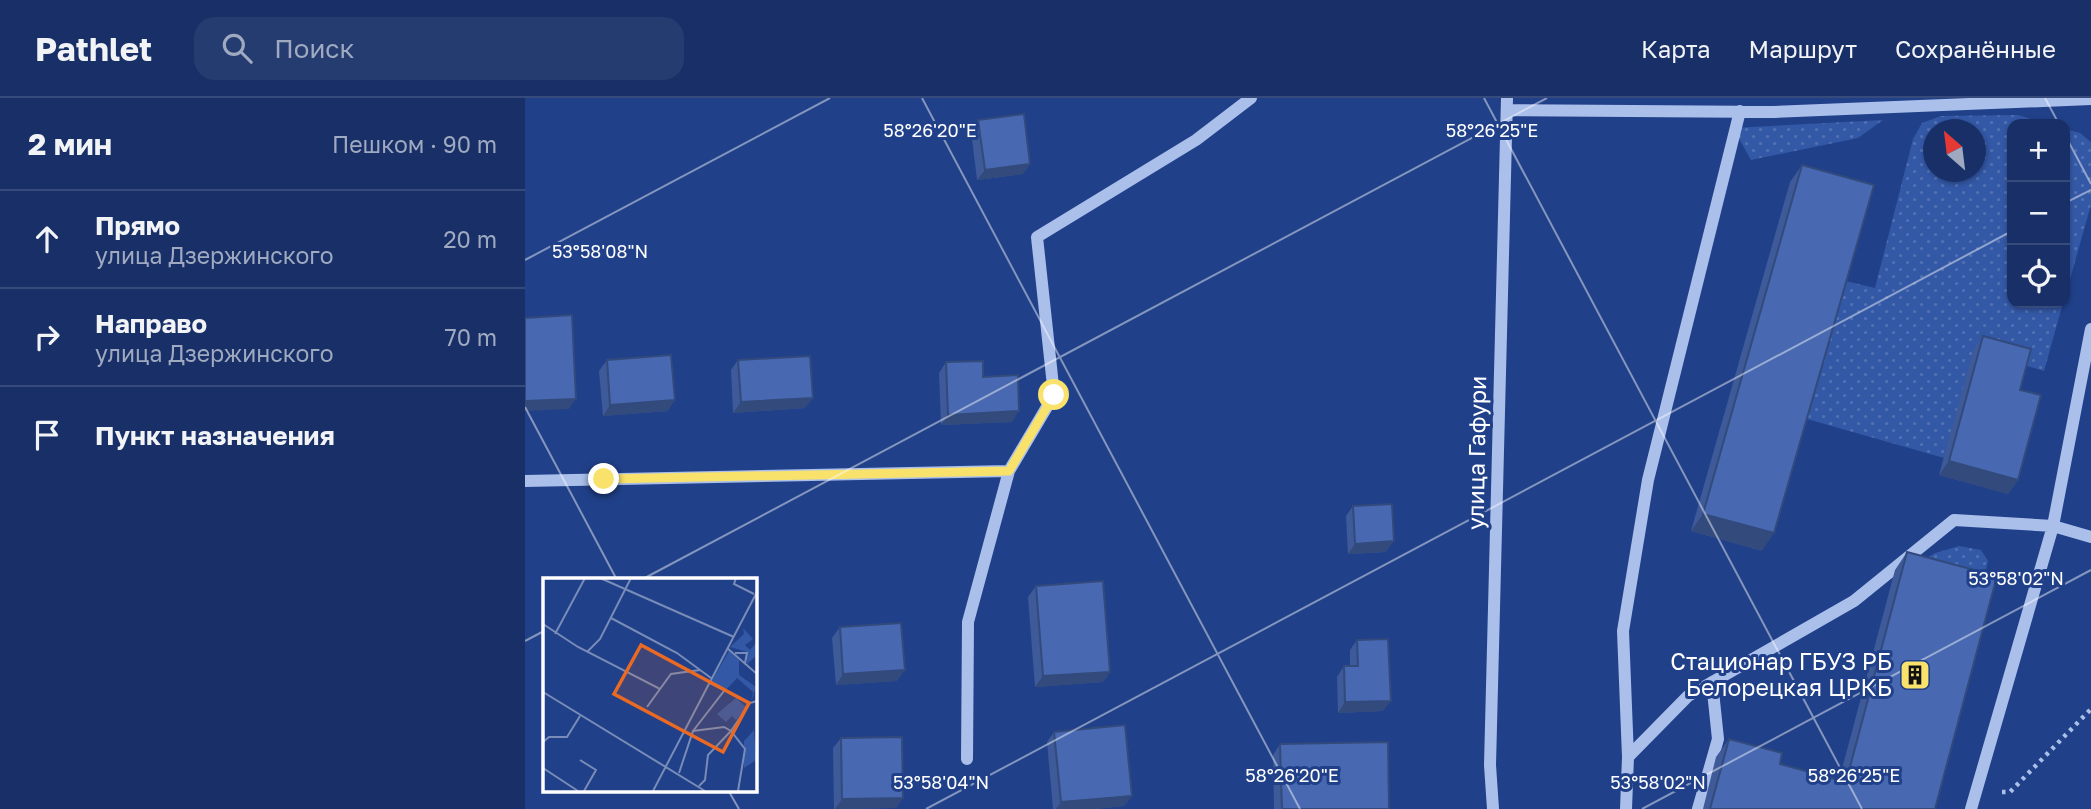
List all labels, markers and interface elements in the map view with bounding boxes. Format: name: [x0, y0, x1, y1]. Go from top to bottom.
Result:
search box: [194, 17, 684, 80]
text: Pathlet: [35, 29, 152, 68]
icon: search: [218, 29, 256, 67]
text: Поиск: [274, 33, 354, 64]
text: Карта: [1641, 34, 1711, 63]
text: Маршрут: [1749, 34, 1857, 63]
text: Сохранённые: [1895, 34, 2056, 63]
text: 58°26'20"E: [883, 119, 977, 141]
text: 58°26'25"E: [1446, 119, 1538, 141]
north arrow: [1923, 119, 1986, 182]
map controls: [2007, 119, 2070, 308]
button: +: [2007, 119, 2070, 182]
text: 2 мин: [28, 126, 112, 162]
text: Пешком · 90 m: [332, 130, 497, 158]
button: −: [2007, 182, 2070, 245]
text: Прямо: [95, 210, 180, 241]
icon: ahead: [28, 220, 66, 258]
text: 20 m: [443, 225, 497, 253]
text: 53°58'08"N: [552, 240, 648, 262]
text: улица Дзержинского: [95, 241, 334, 269]
button: locate: [2007, 245, 2070, 308]
text: Направо: [95, 308, 207, 339]
icon: right: [28, 318, 66, 356]
text: 70 m: [444, 323, 497, 351]
text: улица Дзержинского: [95, 339, 334, 367]
street label: улица Гафури: [1461, 376, 1491, 530]
route start: [1038, 379, 1069, 410]
icon: arrive: [28, 416, 66, 454]
text: Пункт назначения: [95, 420, 335, 451]
route end: [588, 463, 619, 494]
text: 53°58'02"N: [1968, 567, 2064, 589]
inset map: [543, 578, 756, 792]
place label: Стационар ГБУЗ РБ Белорецкая ЦРКБ: [1670, 647, 1892, 701]
building icon: Стационар ГБУЗ РБ Белорецкая ЦРКБ: [1898, 658, 1932, 692]
text: 58°26'20"E: [1245, 764, 1339, 786]
text: 58°26'25"E: [1808, 764, 1900, 786]
text: 53°58'04"N: [893, 771, 989, 793]
text: 53°58'02"N: [1610, 771, 1706, 793]

